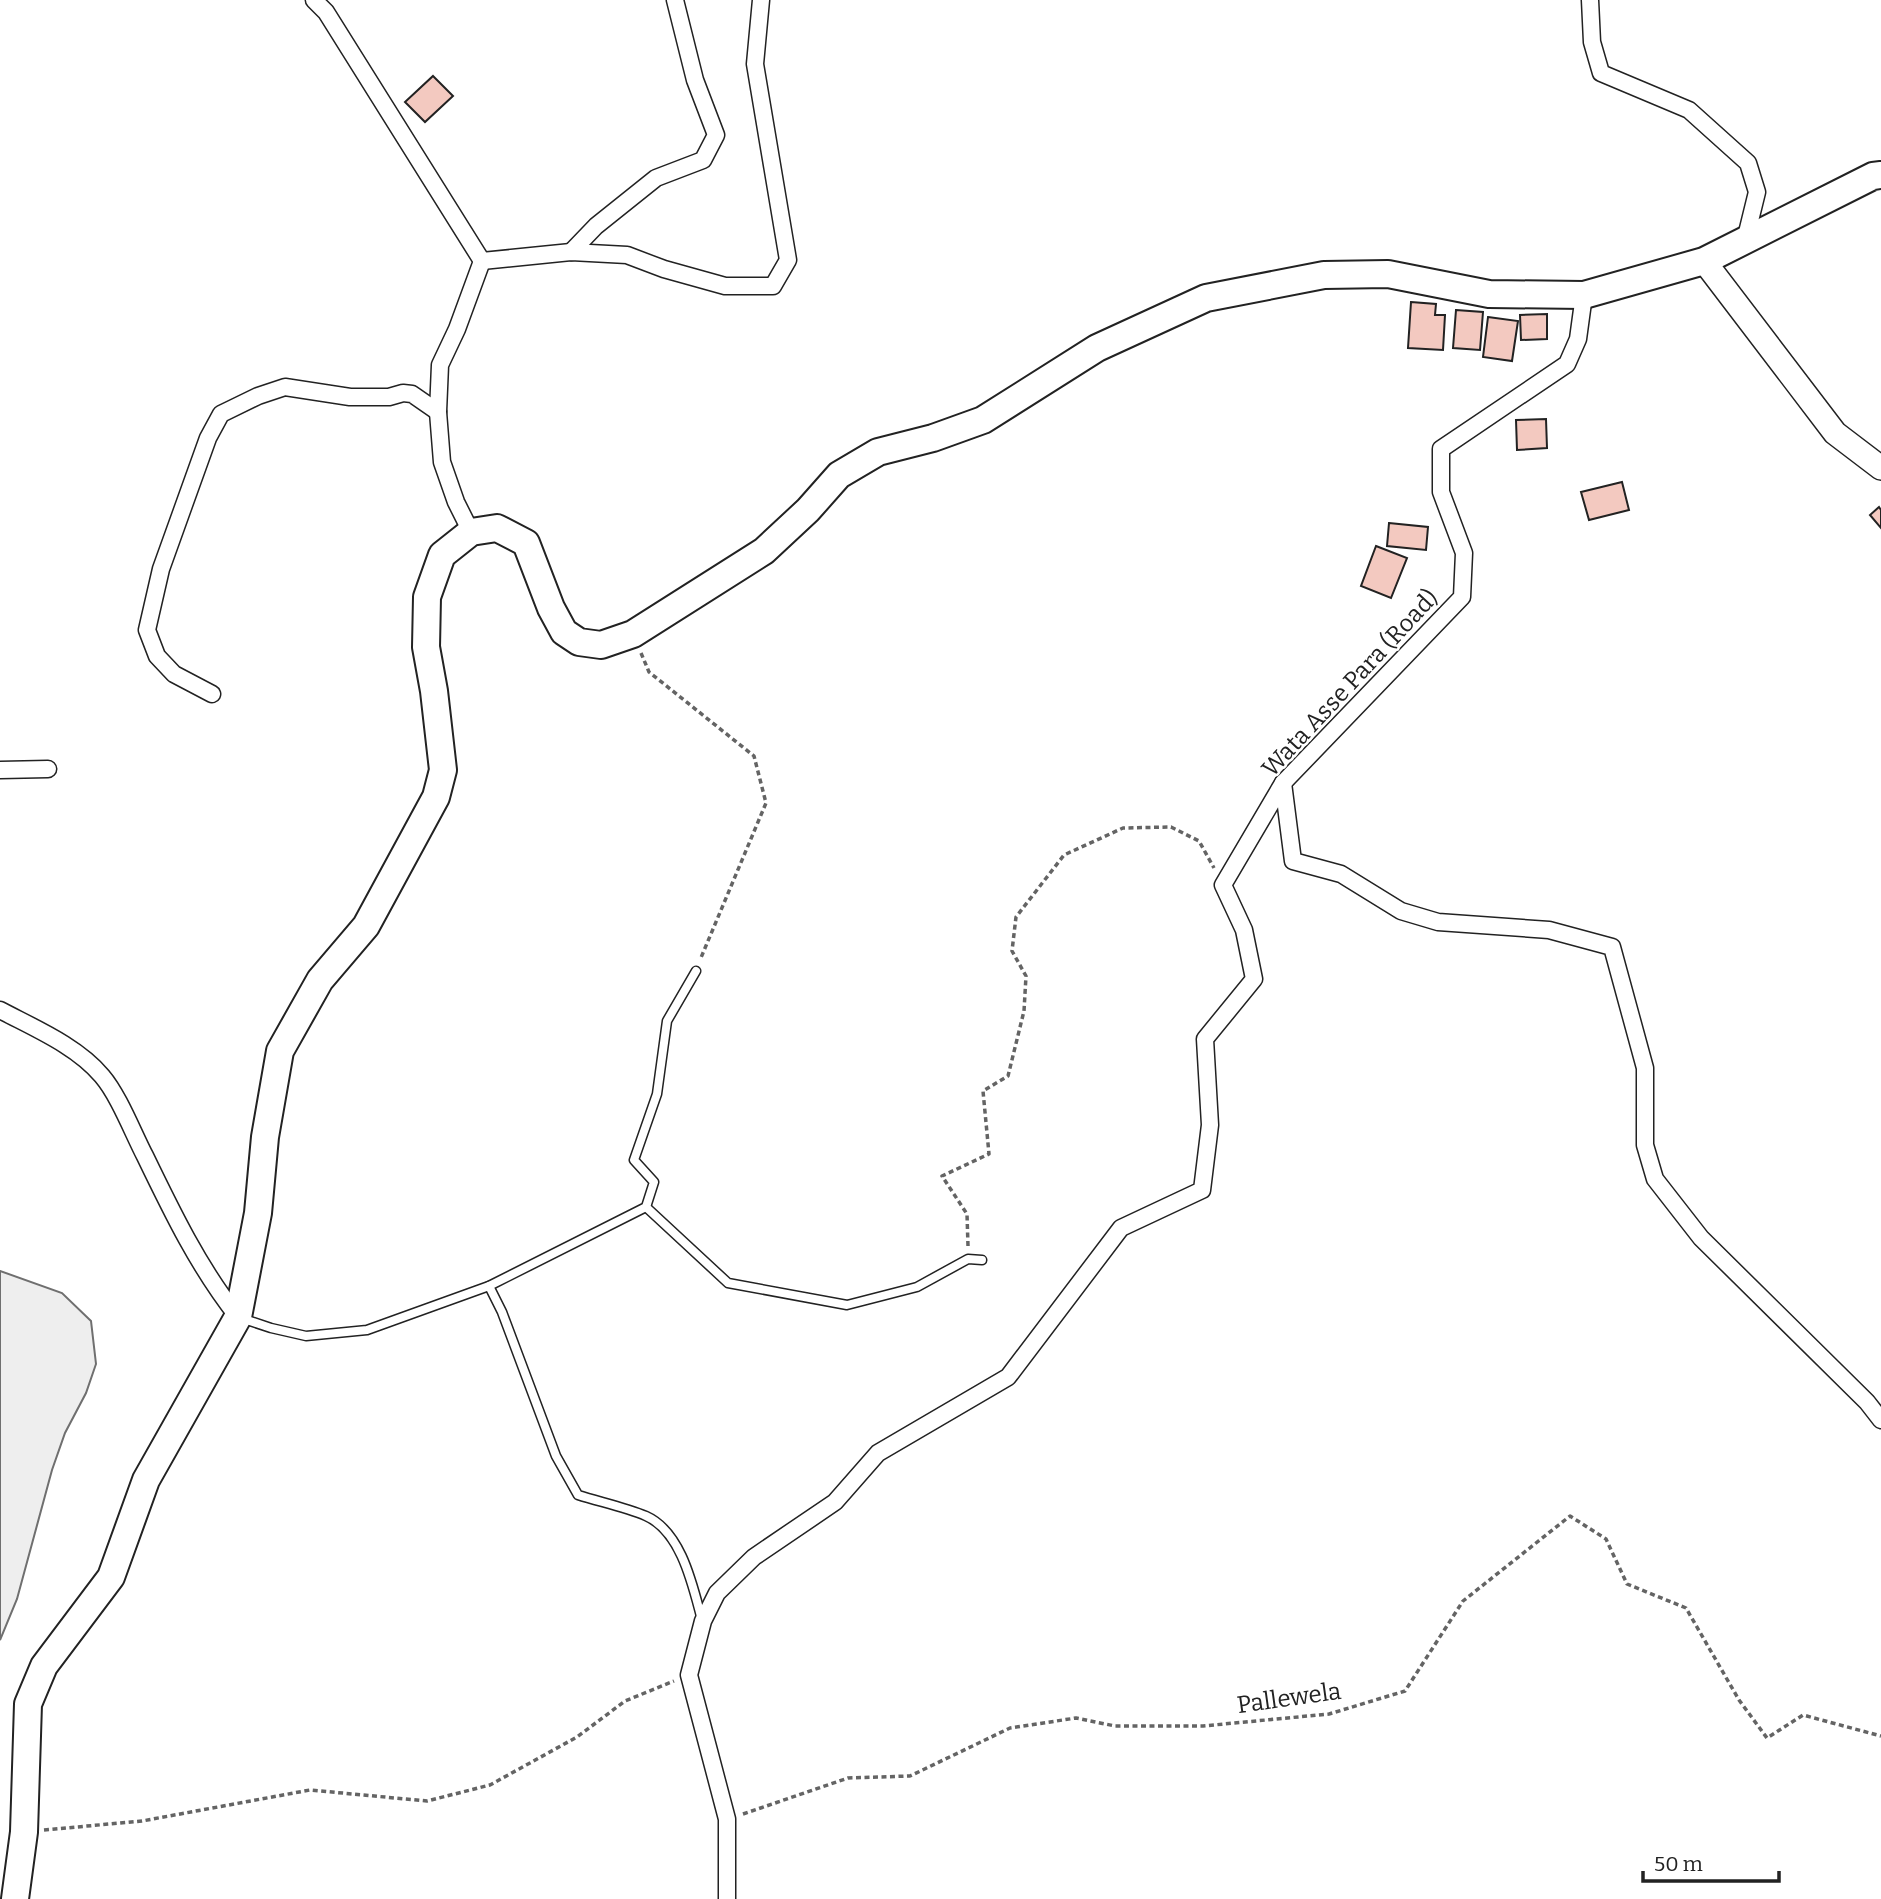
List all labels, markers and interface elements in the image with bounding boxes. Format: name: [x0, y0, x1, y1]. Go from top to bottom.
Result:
street label: Wata Asse Para (Road): [1256, 584, 1444, 782]
street label: Pallewela: [1235, 1677, 1343, 1719]
scale bar: [1643, 1840, 1780, 1884]
text: 50 m: [1654, 1851, 1703, 1877]

